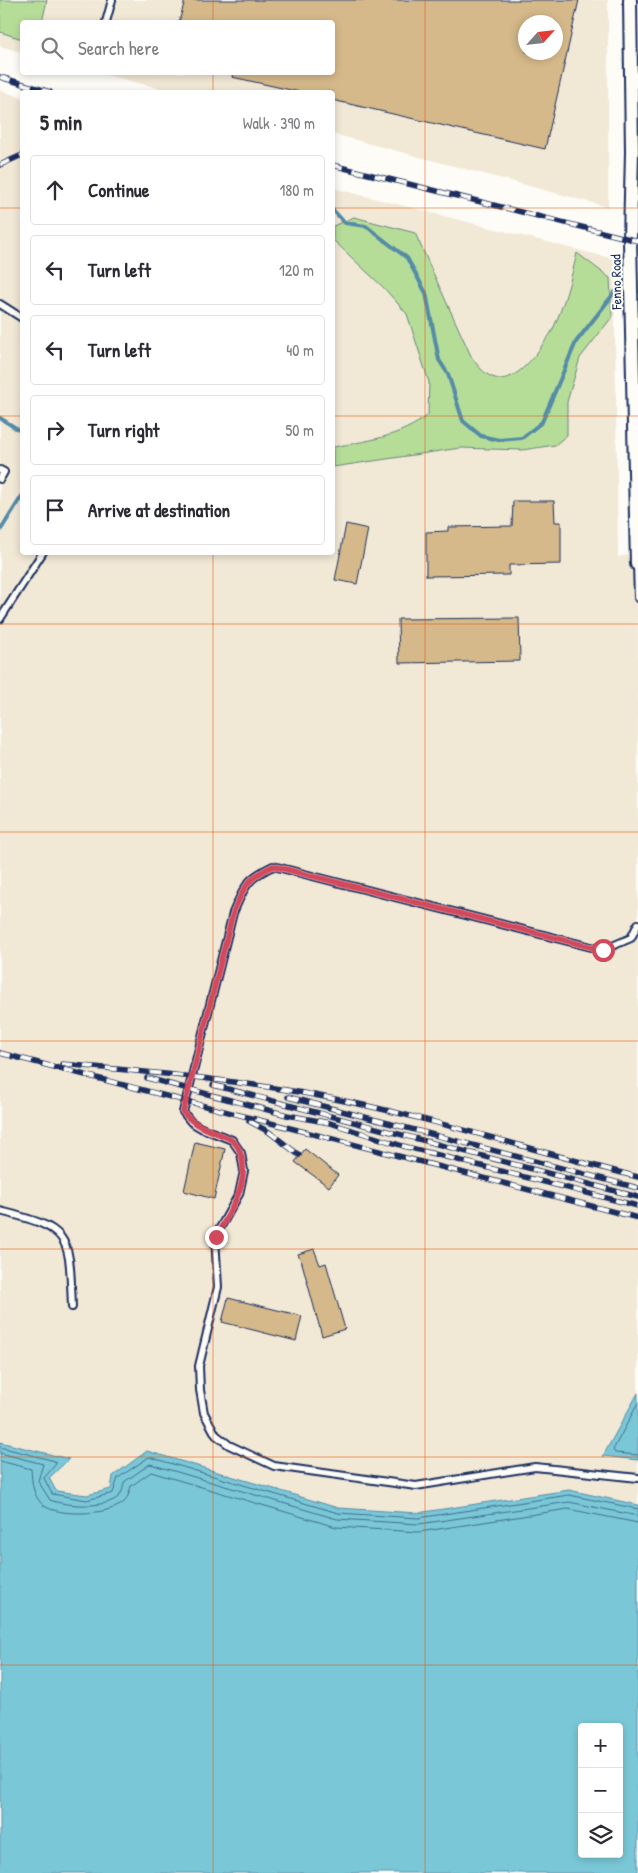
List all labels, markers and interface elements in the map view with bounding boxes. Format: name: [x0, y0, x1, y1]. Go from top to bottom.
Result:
north arrow: [518, 15, 563, 60]
search box: [20, 20, 335, 75]
icon: search: [38, 34, 66, 62]
text: Search here: [78, 35, 159, 61]
text: 5 min: [40, 108, 82, 137]
text: Walk · 390 m: [243, 112, 315, 134]
icon: ahead: [41, 176, 69, 204]
text: Continue: [88, 177, 149, 203]
text: 180 m: [280, 179, 314, 201]
street label: Fenno Road: [606, 254, 625, 311]
icon: left: [41, 256, 69, 284]
text: Turn left: [88, 257, 151, 283]
text: 120 m: [279, 259, 314, 281]
icon: left: [41, 336, 69, 364]
text: Turn left: [88, 337, 151, 363]
text: 40 m: [286, 339, 314, 361]
icon: right: [41, 416, 69, 444]
text: Turn right: [88, 417, 159, 443]
text: 50 m: [286, 419, 314, 441]
icon: arrive: [41, 496, 69, 524]
text: Arrive at destination: [88, 497, 230, 523]
route start: [592, 939, 615, 962]
route end: [205, 1226, 228, 1249]
map controls: [578, 1723, 623, 1858]
button: +: [578, 1723, 623, 1768]
button: −: [578, 1768, 623, 1813]
button: layers: [578, 1813, 623, 1858]

